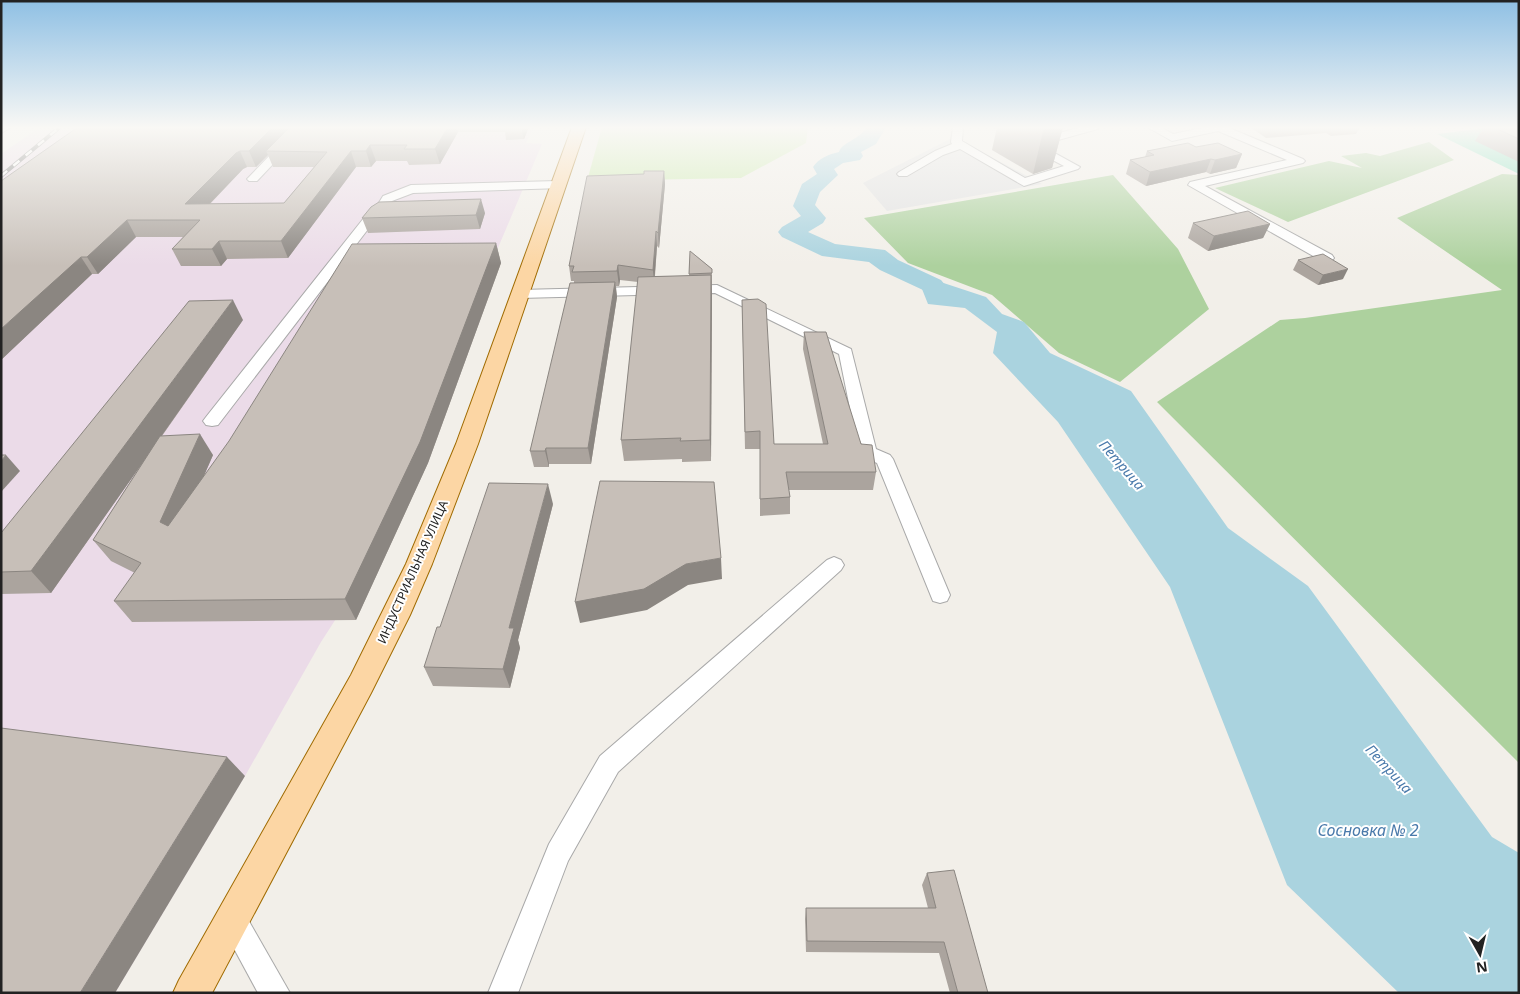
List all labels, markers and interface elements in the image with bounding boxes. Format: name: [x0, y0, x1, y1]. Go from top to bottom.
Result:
water label: Петрица: [1095, 436, 1149, 494]
street label: ИНДУСТРИАЛЬНАЯ УЛИЦА: [373, 497, 452, 646]
water label: Петрица: [1362, 740, 1417, 797]
water label: Сосновка № 2: [1317, 819, 1419, 841]
north arrow: [1455, 929, 1505, 979]
text: N: [1475, 957, 1489, 978]

